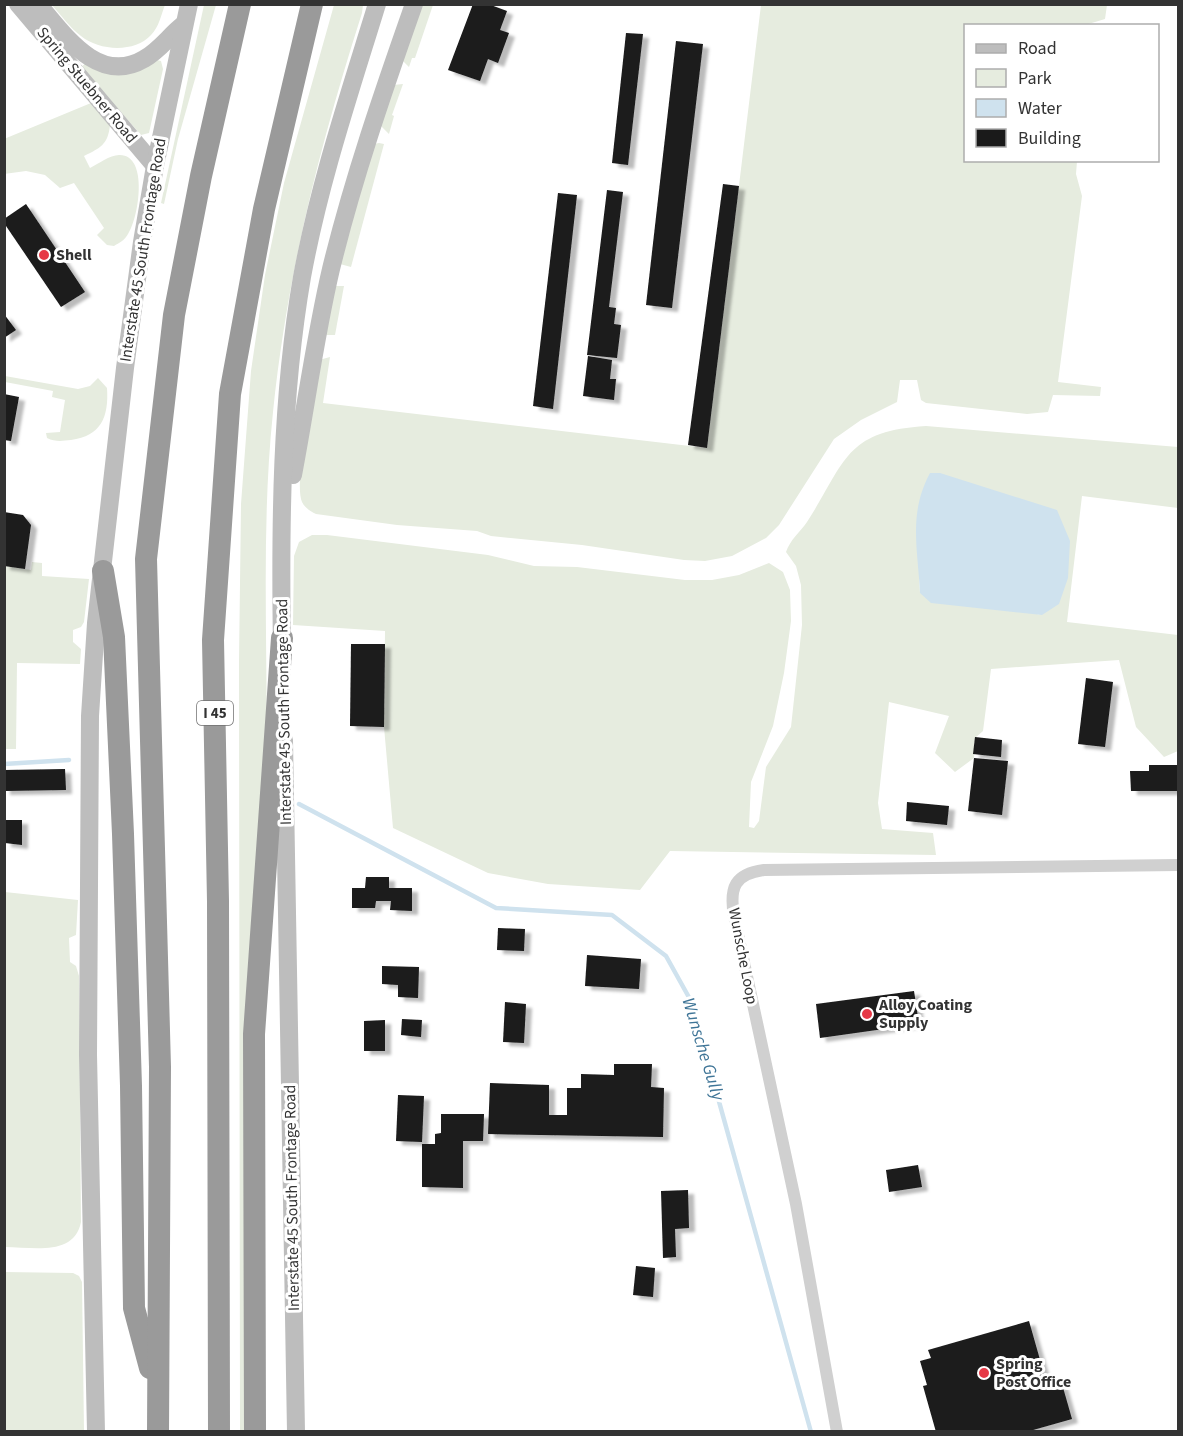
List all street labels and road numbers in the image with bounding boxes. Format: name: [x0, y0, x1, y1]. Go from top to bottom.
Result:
street label: Spring Stuebner Road: [32, 22, 142, 148]
street label: Interstate 45 South Frontage Road: [114, 136, 172, 364]
street label: Interstate 45 South Frontage Road: [271, 599, 297, 825]
road number: I 45: [197, 701, 233, 725]
street label: Wunsche Loop: [723, 906, 763, 1006]
street label: Interstate 45 South Frontage Road: [279, 1085, 305, 1311]

